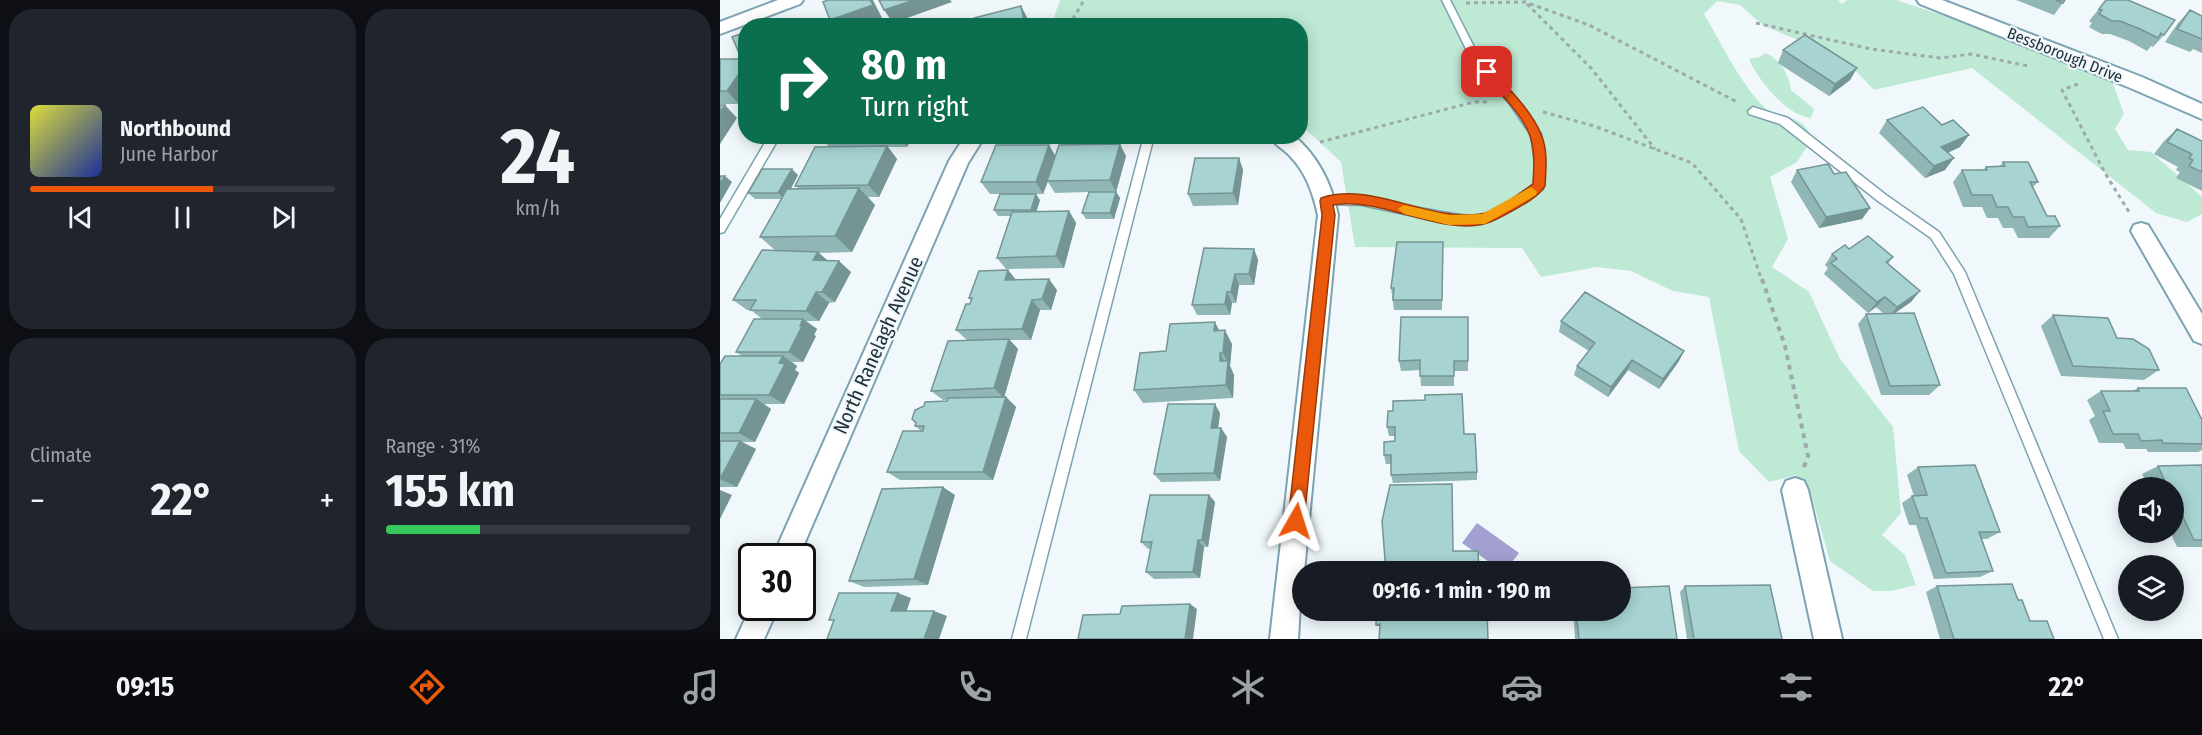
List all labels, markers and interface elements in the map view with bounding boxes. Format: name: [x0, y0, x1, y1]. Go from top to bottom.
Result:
street label: Bessborough Drive: [2005, 23, 2125, 87]
text: 80 m: [861, 40, 947, 90]
icon: right: [762, 42, 840, 120]
pin: [1461, 46, 1512, 97]
icon: arrive: [1470, 55, 1503, 88]
text: Turn right: [861, 91, 969, 123]
text: 24: [500, 110, 575, 204]
text: Northbound: [120, 115, 231, 142]
text: June Harbor: [120, 142, 218, 166]
text: km/h: [515, 196, 560, 220]
icon: previous: [64, 201, 97, 234]
icon: pause: [166, 201, 199, 234]
icon: next: [267, 201, 300, 234]
street label: North Ranelagh Avenue: [828, 252, 928, 438]
text: Range · 31%: [386, 434, 480, 458]
text: Climate: [30, 443, 92, 467]
text: 155 km: [386, 464, 515, 518]
text: 22°: [151, 473, 214, 527]
map controls: [2118, 477, 2184, 621]
button: sound: [2118, 477, 2184, 543]
text: −: [30, 481, 45, 521]
text: +: [319, 481, 335, 521]
position arrow: [1264, 489, 1328, 553]
speed limit sign: 30: [738, 543, 816, 621]
button: layers: [2118, 555, 2184, 621]
text: 09:16 · 1 min · 190 m: [1372, 577, 1551, 604]
icon: directions: [406, 666, 448, 708]
icon: music: [680, 666, 722, 708]
icon: phone: [954, 666, 996, 708]
icon: climate: [1227, 666, 1269, 708]
icon: car: [1501, 666, 1543, 708]
icon: filters: [1775, 666, 1817, 708]
text: 09:15: [116, 671, 174, 703]
text: 22°: [2048, 671, 2086, 703]

